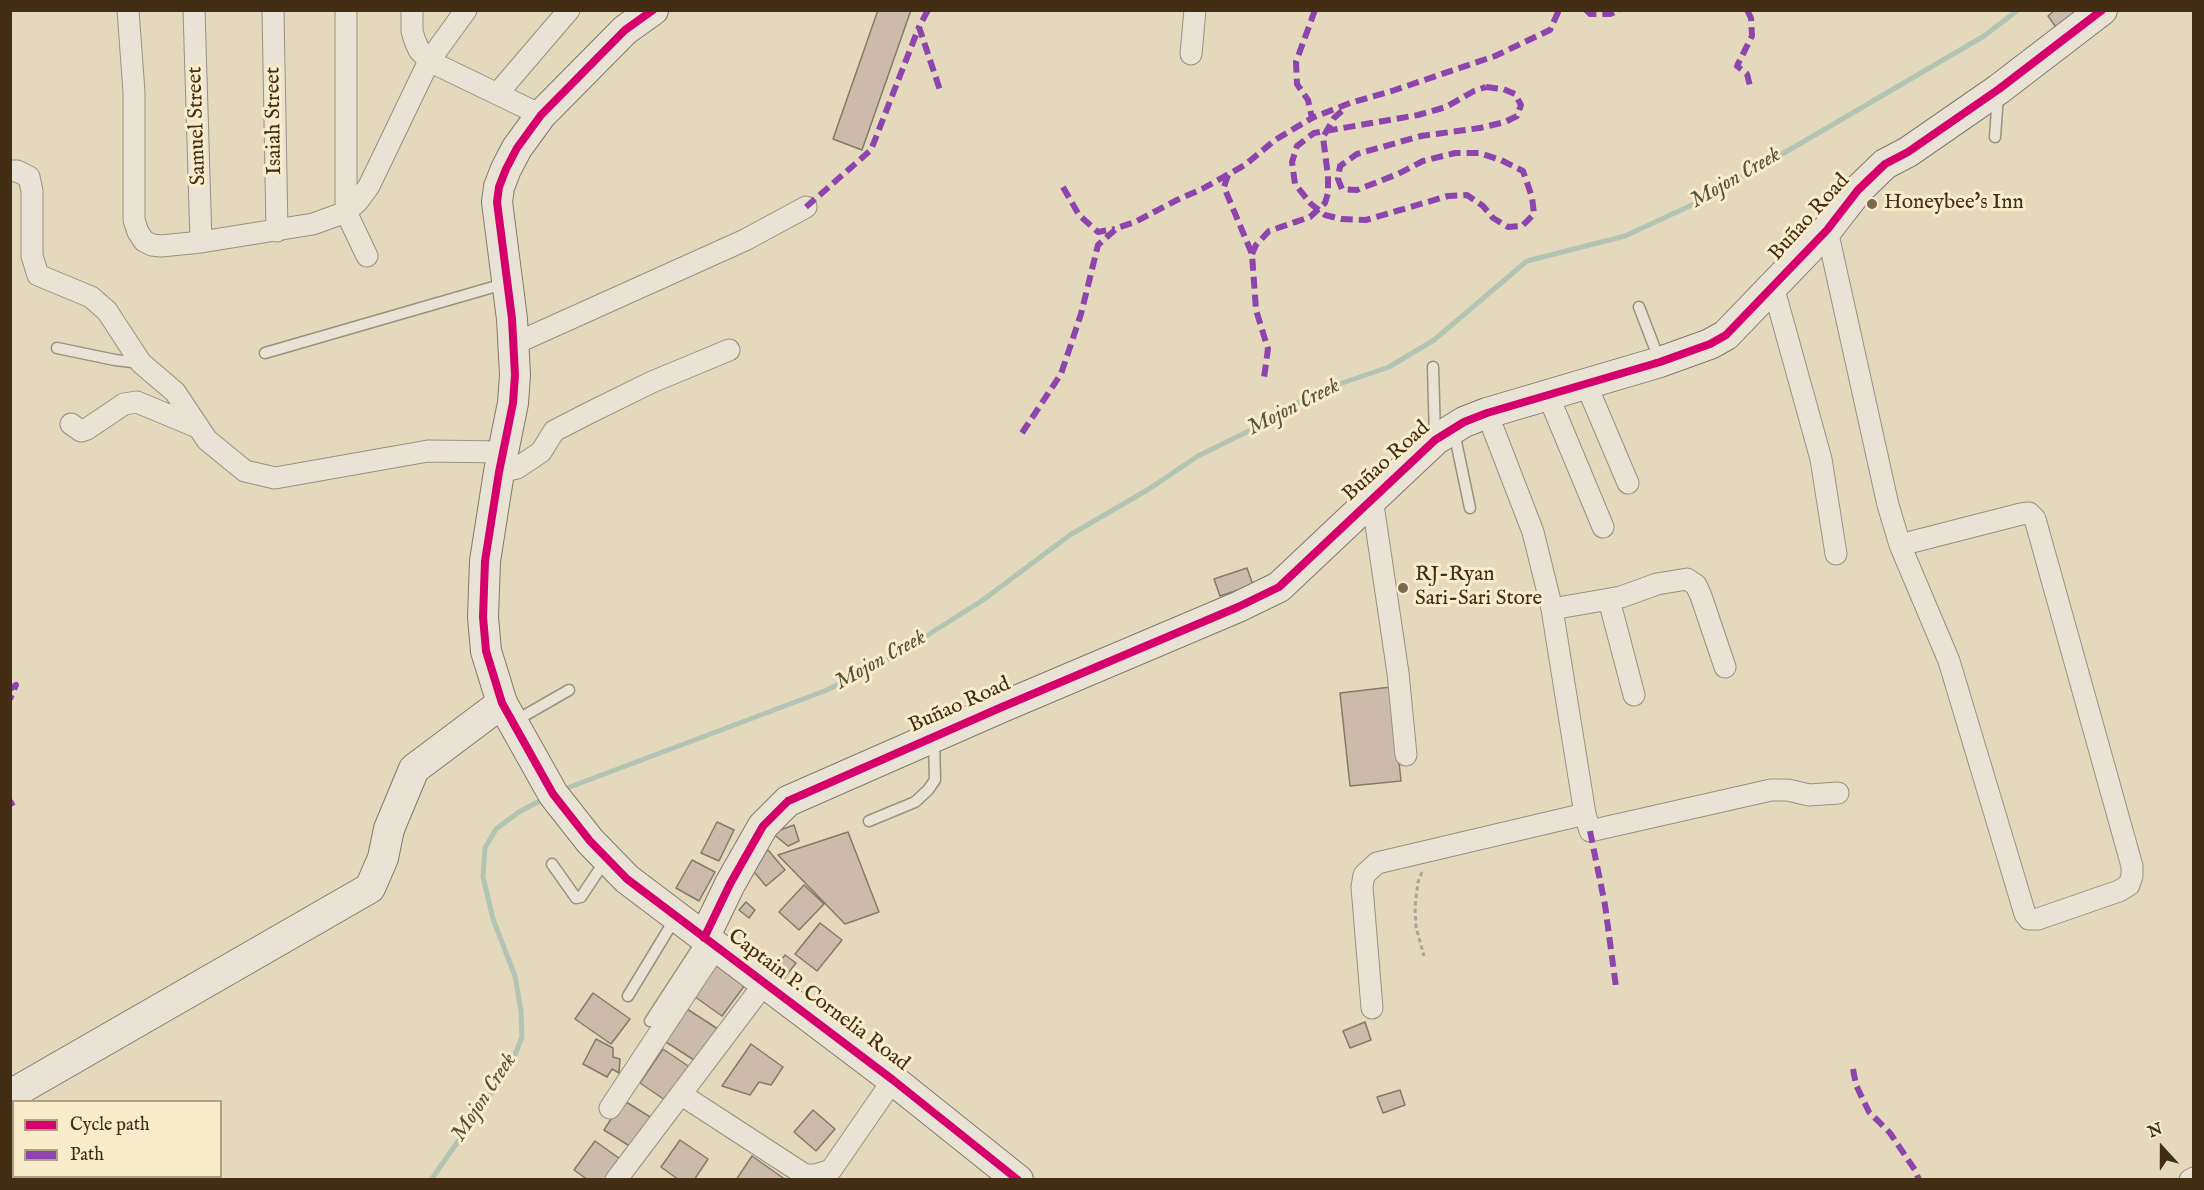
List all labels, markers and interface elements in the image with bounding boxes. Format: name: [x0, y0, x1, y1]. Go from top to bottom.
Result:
street label: Samuel Street: [183, 66, 213, 186]
street label: Isaiah Street: [261, 67, 289, 175]
water label: Mojon Creek: [1686, 143, 1786, 215]
street label: Buñao Road: [1764, 169, 1856, 267]
place label: Honeybee's Inn: [1884, 191, 2024, 217]
marker: Honeybee's Inn: [1865, 197, 1879, 211]
water label: Mojon Creek: [1244, 374, 1344, 442]
street label: Buñao Road: [1338, 416, 1436, 508]
place label: RJ-Ryan Sari-Sari Store: [1415, 563, 1542, 613]
marker: RJ-Ryan Sari-Sari Store: [1396, 581, 1410, 595]
water label: Mojon Creek: [831, 625, 931, 697]
street label: Buñao Road: [905, 672, 1015, 740]
street label: Captain P. Cornelia Road: [722, 925, 914, 1077]
water label: Mojon Creek: [447, 1049, 523, 1147]
legend: [12, 1100, 222, 1178]
text: Cycle path: [70, 1114, 150, 1137]
north arrow: [2132, 1118, 2192, 1178]
text: N: [2146, 1119, 2166, 1143]
text: Path: [70, 1144, 104, 1167]

